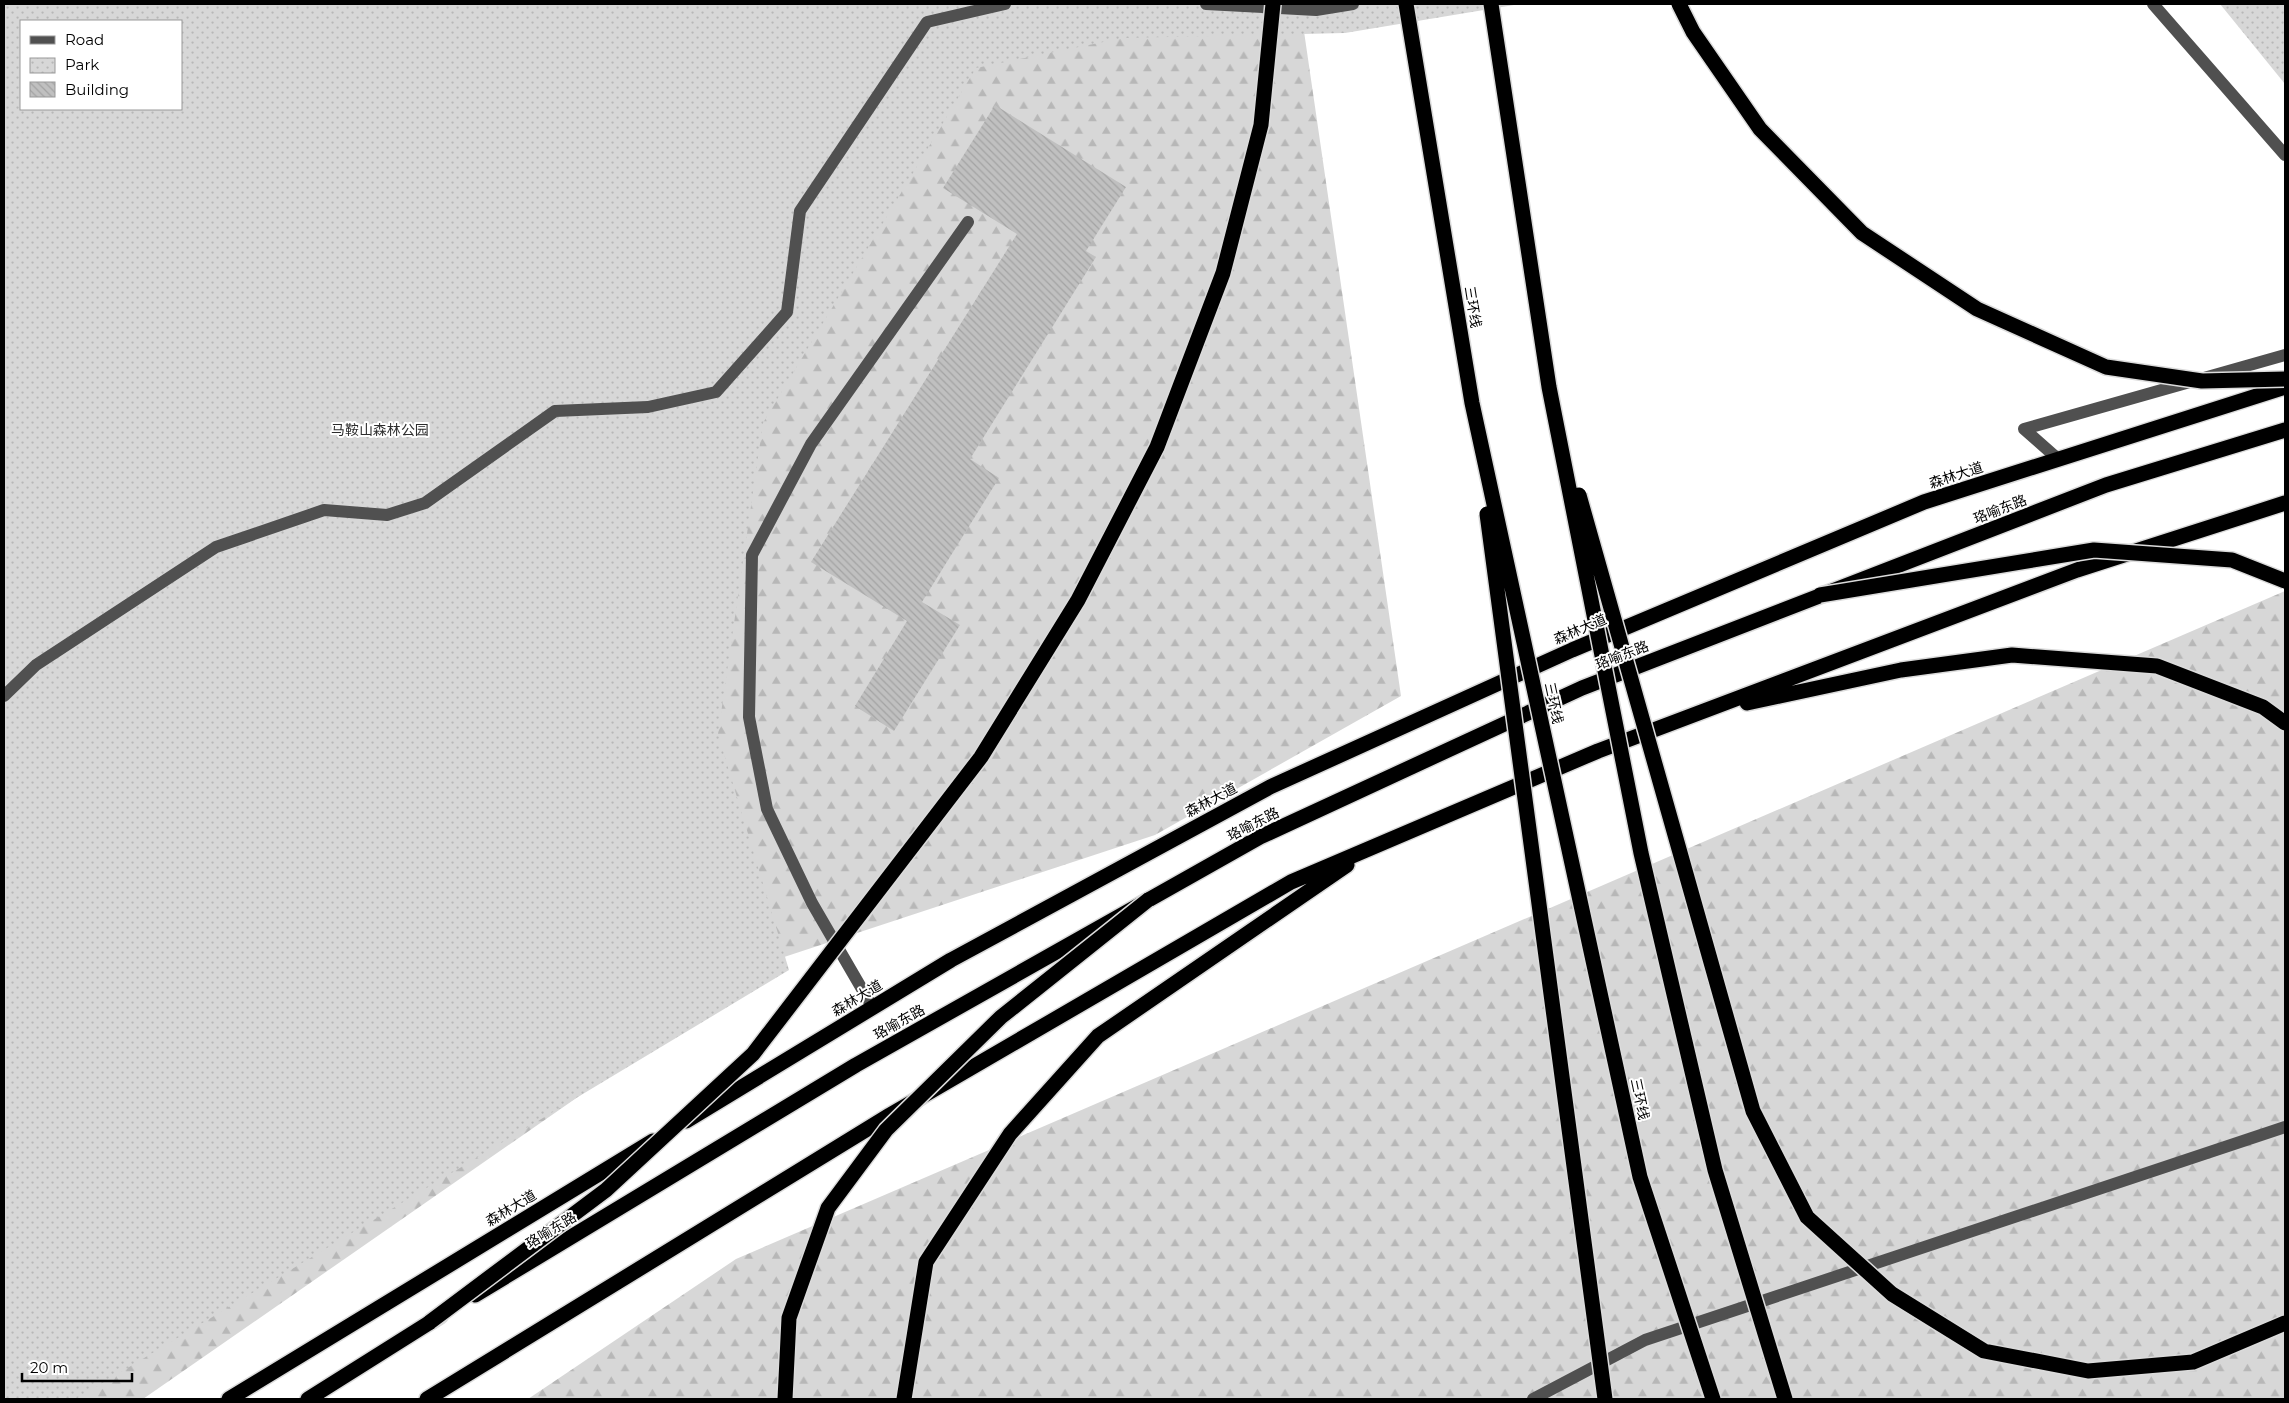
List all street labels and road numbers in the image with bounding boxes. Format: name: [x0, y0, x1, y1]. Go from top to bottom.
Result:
street label: 三环线: [1461, 285, 1485, 329]
street label: 森林大道: [1927, 458, 1985, 492]
street label: 珞喻东路: [1971, 491, 2029, 527]
street label: 森林大道: [1551, 610, 1609, 648]
street label: 珞喻东路: [1593, 637, 1651, 673]
street label: 三环线: [1541, 681, 1567, 725]
street label: 森林大道: [1182, 779, 1240, 821]
street label: 珞喻东路: [1224, 803, 1282, 845]
street label: 森林大道: [828, 976, 886, 1020]
street label: 珞喻东路: [870, 1001, 928, 1043]
street label: 三环线: [1627, 1077, 1653, 1121]
street label: 森林大道: [482, 1186, 540, 1230]
street label: 珞喻东路: [522, 1208, 580, 1252]

